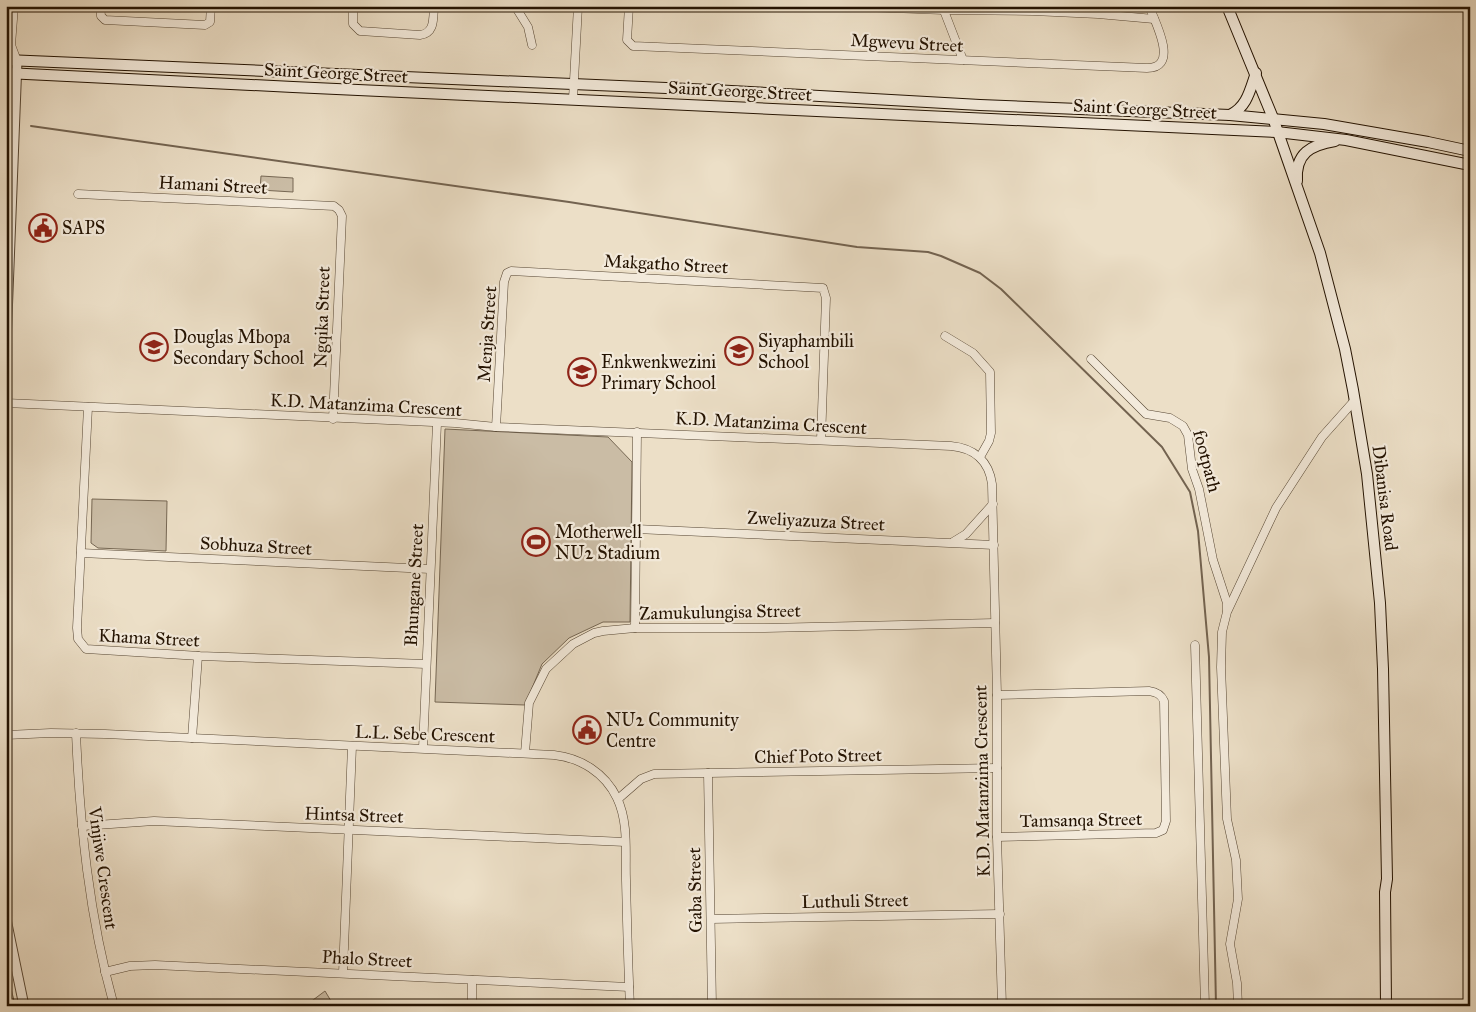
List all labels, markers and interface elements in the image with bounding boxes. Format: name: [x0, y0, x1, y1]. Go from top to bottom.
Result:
street label: Mgwevu Street: [850, 29, 965, 58]
street label: Saint George Street: [264, 58, 409, 89]
street label: Saint George Street: [668, 76, 813, 107]
street label: Saint George Street: [1073, 94, 1218, 125]
street label: Hamani Street: [158, 171, 269, 199]
public building icon: SAPS: [28, 213, 58, 243]
place label: SAPS: [62, 217, 105, 239]
street label: Makgatho Street: [603, 250, 729, 279]
street label: Ngqika Street: [309, 265, 336, 368]
street label: Menja Street: [473, 285, 501, 383]
place label: Douglas Mbopa Secondary School: [173, 326, 304, 369]
place label: Siyaphambili School: [758, 330, 854, 373]
school or university icon: Douglas Mbopa Secondary School: [139, 332, 169, 362]
school or university icon: Siyaphambili School: [724, 336, 754, 366]
place label: Enkwenkwezini Primary School: [601, 351, 716, 394]
school or university icon: Enkwenkwezini Primary School: [567, 357, 597, 387]
street label: K.D. Matanzima Crescent: [269, 389, 463, 421]
street label: K.D. Matanzima Crescent: [674, 407, 868, 439]
street label: footpath: [1188, 427, 1226, 495]
street label: Dibanisa Road: [1368, 444, 1402, 552]
street label: Zweliyazuza Street: [746, 506, 886, 536]
place label: Motherwell NU2 Stadium: [555, 521, 660, 564]
street label: Bhungane Street: [400, 522, 429, 647]
sports icon: Motherwell NU2 Stadium: [521, 527, 551, 557]
street label: Sobhuza Street: [199, 532, 313, 560]
street label: Zamukulungisa Street: [639, 600, 802, 625]
street label: Khama Street: [98, 624, 201, 652]
street label: K.D. Matanzima Crescent: [969, 684, 995, 877]
place label: NU2 Community Centre: [606, 709, 739, 752]
public building icon: NU2 Community Centre: [572, 715, 602, 745]
street label: L.L. Sebe Crescent: [355, 721, 496, 747]
street label: Chief Poto Street: [754, 744, 883, 768]
street label: Hintsa Street: [304, 802, 405, 828]
street label: Vinjiwe Crescent: [83, 804, 123, 931]
street label: Tamsanqa Street: [1019, 808, 1143, 833]
street label: Gaba Street: [683, 846, 707, 933]
street label: Luthuli Street: [801, 889, 909, 913]
street label: Phalo Street: [321, 946, 413, 972]

